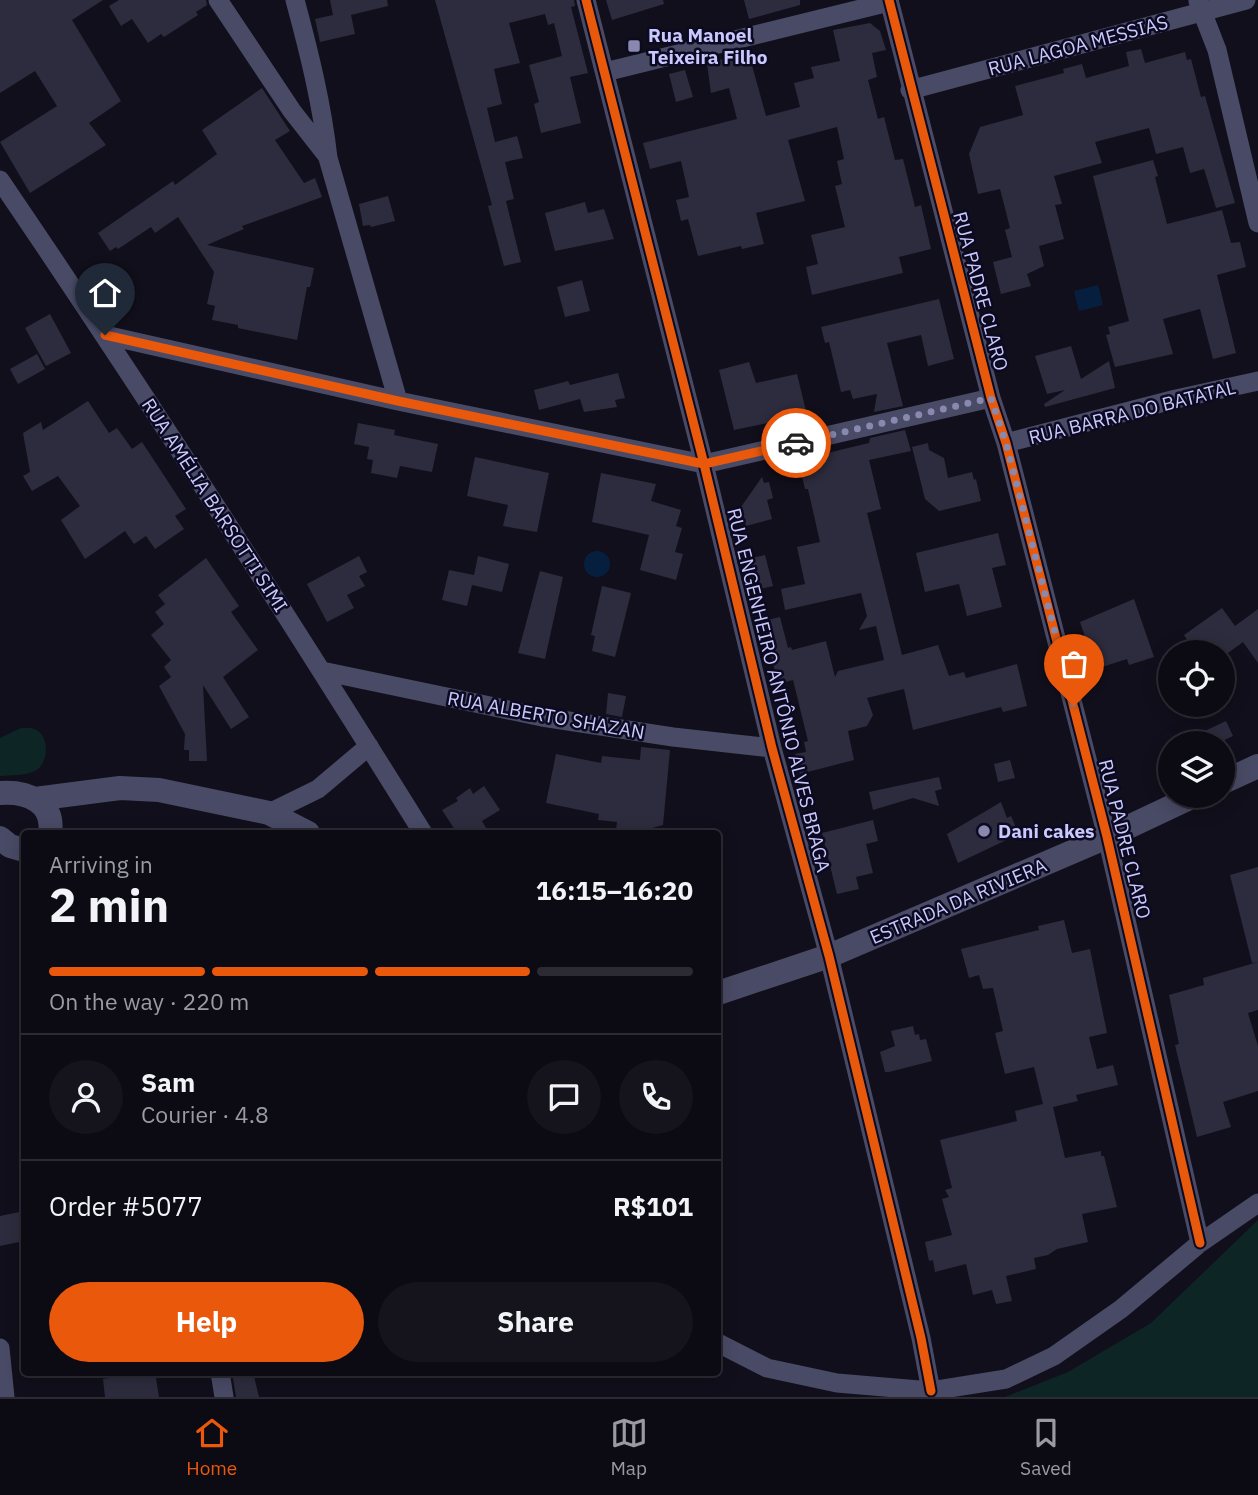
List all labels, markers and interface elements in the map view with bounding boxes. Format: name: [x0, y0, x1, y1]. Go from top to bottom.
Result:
street label: RUA LAGOA MESSIAS: [985, 9, 1171, 81]
place label: Rua Manoel Teixeira Filho: [648, 23, 768, 69]
marker: Rua Manoel Teixeira Filho: [626, 38, 642, 54]
street label: RUA PADRE CLARO: [948, 209, 1014, 373]
pin: [75, 263, 135, 335]
icon: home: [86, 274, 124, 312]
street label: RUA BARRA DO BATATAL: [1026, 375, 1238, 449]
street label: RUA AMÉLIA BARSOTTI SIMI: [137, 394, 293, 616]
courier: [761, 408, 831, 478]
icon: car: [777, 424, 815, 462]
street label: RUA ENGENHEIRO ANTÔNIO ALVES BRAGA: [722, 505, 836, 875]
pin: [1044, 634, 1104, 706]
map controls: [1158, 640, 1235, 808]
button: locate: [1158, 640, 1235, 717]
icon: bag: [1055, 645, 1093, 683]
street label: RUA ALBERTO SHAZAN: [446, 686, 646, 744]
button: layers: [1158, 731, 1235, 808]
street label: RUA PADRE CLARO: [1094, 757, 1156, 921]
place label: Dani cakes: [998, 819, 1095, 843]
marker: Dani cakes: [976, 823, 992, 839]
text: Arriving in: [49, 849, 153, 879]
street label: ESTRADA DA RIVIERA: [866, 853, 1050, 949]
text: 16:15–16:20: [536, 873, 693, 907]
text: 2 min: [49, 875, 169, 935]
text: On the way · 220 m: [49, 986, 249, 1016]
button: person: [49, 1060, 123, 1134]
button: chat: [527, 1060, 601, 1134]
button: phone: [619, 1060, 693, 1134]
text: Sam: [141, 1065, 195, 1099]
text: Courier · 4.8: [141, 1099, 269, 1129]
text: Order #5077: [49, 1189, 203, 1223]
text: R$101: [613, 1189, 693, 1223]
button: Help: [49, 1282, 364, 1362]
button: Share: [378, 1282, 693, 1362]
tab: Home: [186, 1414, 237, 1480]
tab: Map: [610, 1414, 648, 1480]
tab: Saved: [1020, 1414, 1072, 1480]

